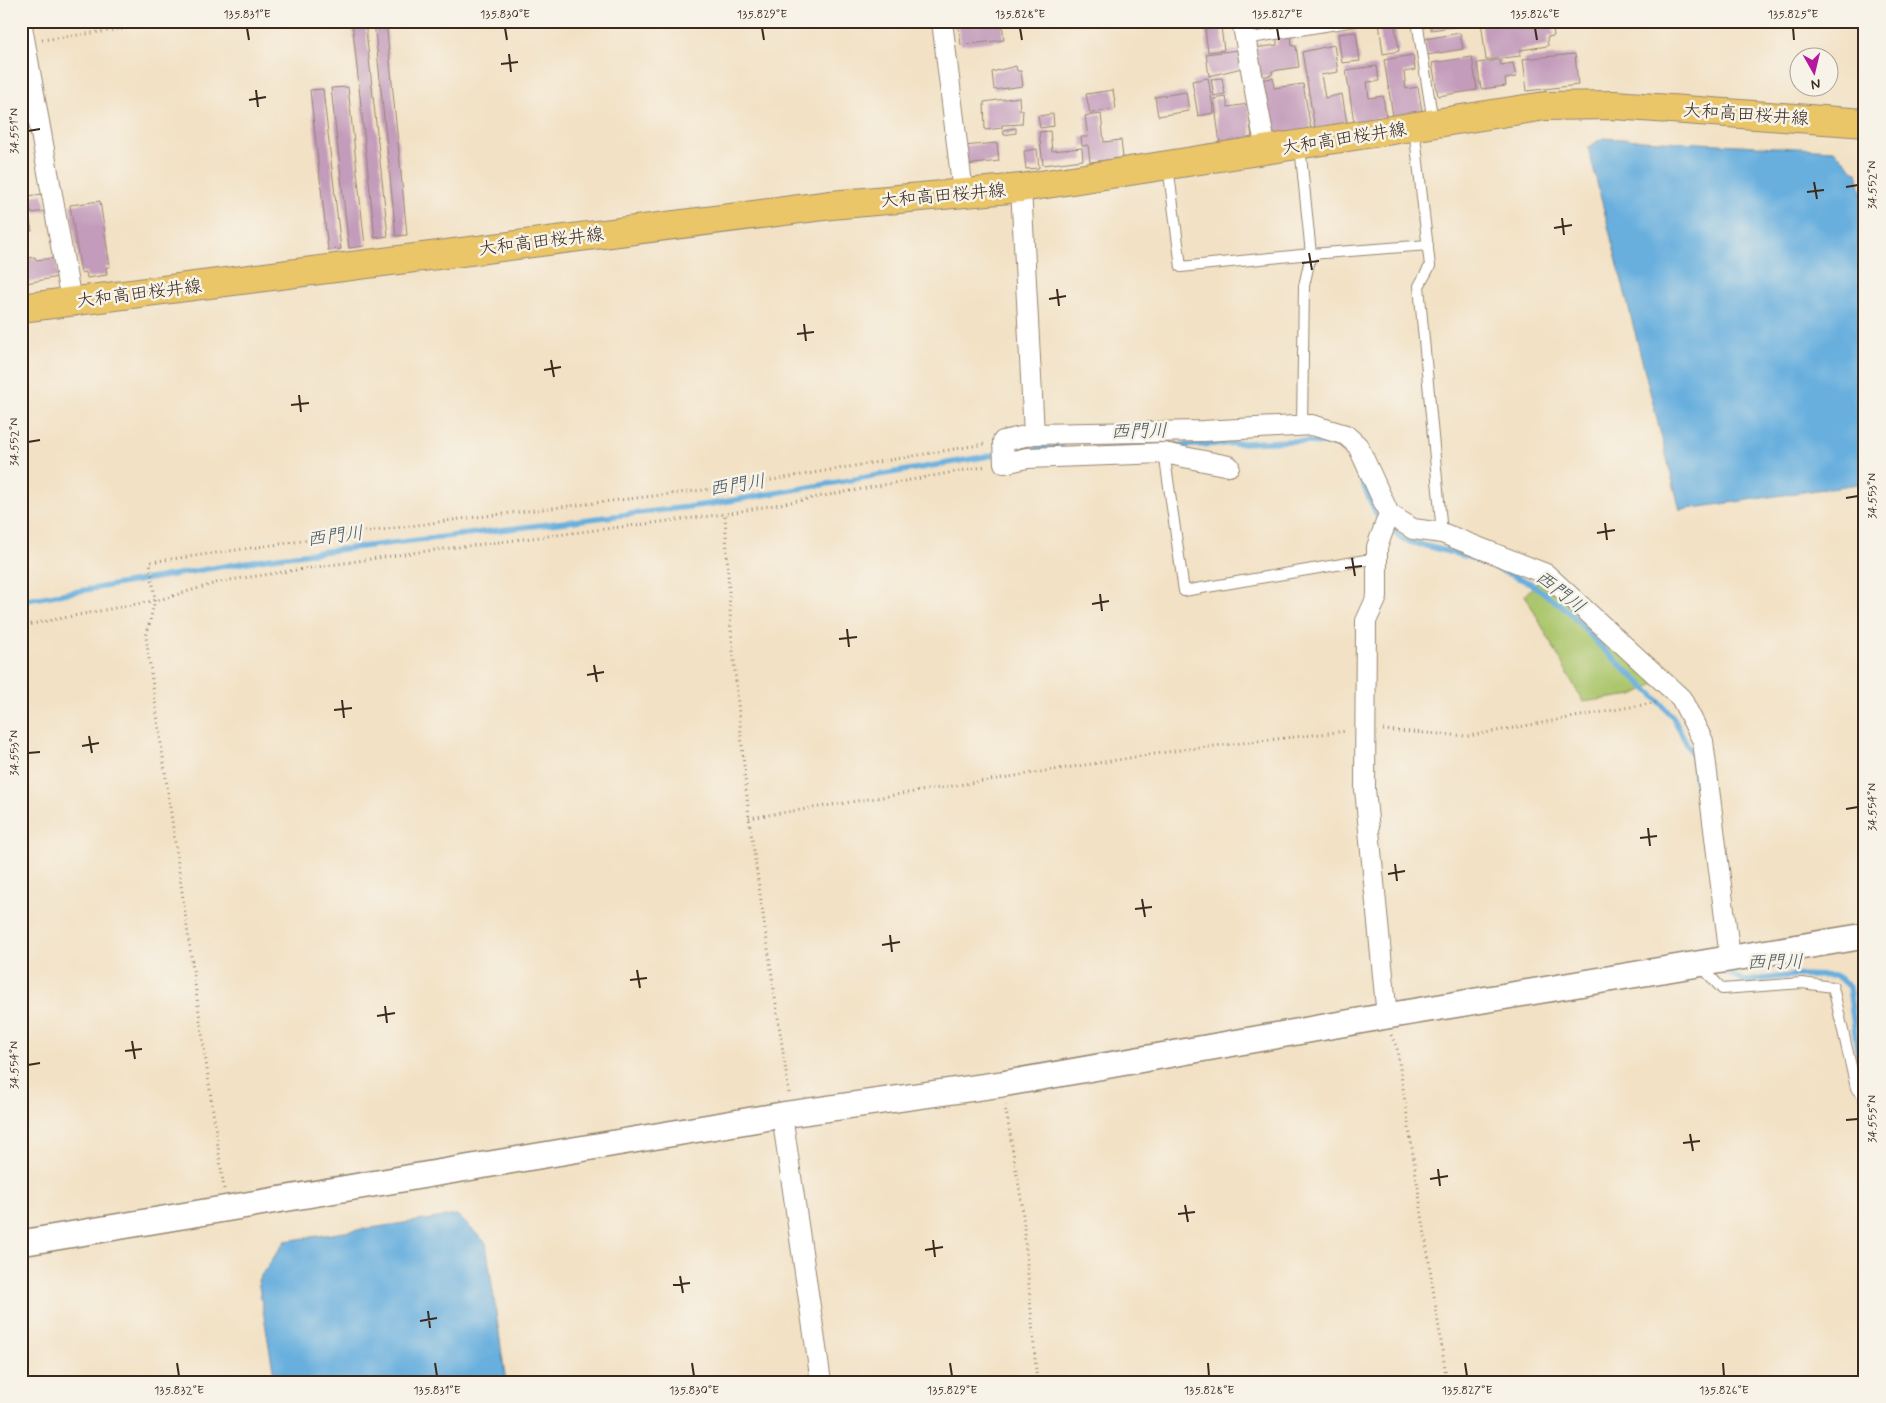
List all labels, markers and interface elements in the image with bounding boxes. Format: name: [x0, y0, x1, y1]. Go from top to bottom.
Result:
text: 135.831°E: [223, 7, 271, 23]
text: 135.830°E: [480, 7, 530, 23]
text: 135.829°E: [737, 7, 787, 23]
text: 135.828°E: [995, 7, 1045, 23]
text: 135.827°E: [1252, 7, 1302, 23]
text: 135.826°E: [1510, 7, 1560, 23]
text: 135.825°E: [1768, 7, 1818, 23]
north arrow: [1788, 48, 1838, 98]
text: N: [1810, 74, 1822, 93]
street label: 大和高田桜井線: [1682, 99, 1810, 131]
text: 34.551°N: [7, 108, 23, 154]
street label: 大和高田桜井線: [1280, 117, 1408, 161]
text: 34.552°N: [1865, 161, 1881, 209]
street label: 大和高田桜井線: [879, 179, 1007, 213]
street label: 大和高田桜井線: [477, 222, 605, 262]
street label: 大和高田桜井線: [75, 274, 203, 314]
text: 34.552°N: [7, 418, 23, 466]
water label: 西門川: [1110, 419, 1168, 444]
water label: 西門川: [707, 469, 767, 502]
text: 34.553°N: [1865, 473, 1881, 519]
water label: 西門川: [305, 521, 365, 552]
water label: 西門川: [1530, 565, 1590, 620]
text: 34.553°N: [7, 730, 23, 776]
text: 34.554°N: [1865, 783, 1881, 831]
water label: 西門川: [1746, 950, 1804, 975]
text: 34.554°N: [7, 1041, 23, 1089]
text: 34.555°N: [1865, 1095, 1881, 1143]
text: 135.832°E: [154, 1383, 204, 1399]
text: 135.831°E: [413, 1383, 461, 1399]
text: 135.830°E: [669, 1383, 719, 1399]
text: 135.829°E: [927, 1383, 977, 1399]
text: 135.828°E: [1184, 1383, 1234, 1399]
text: 135.827°E: [1442, 1383, 1492, 1399]
text: 135.826°E: [1699, 1383, 1749, 1399]

